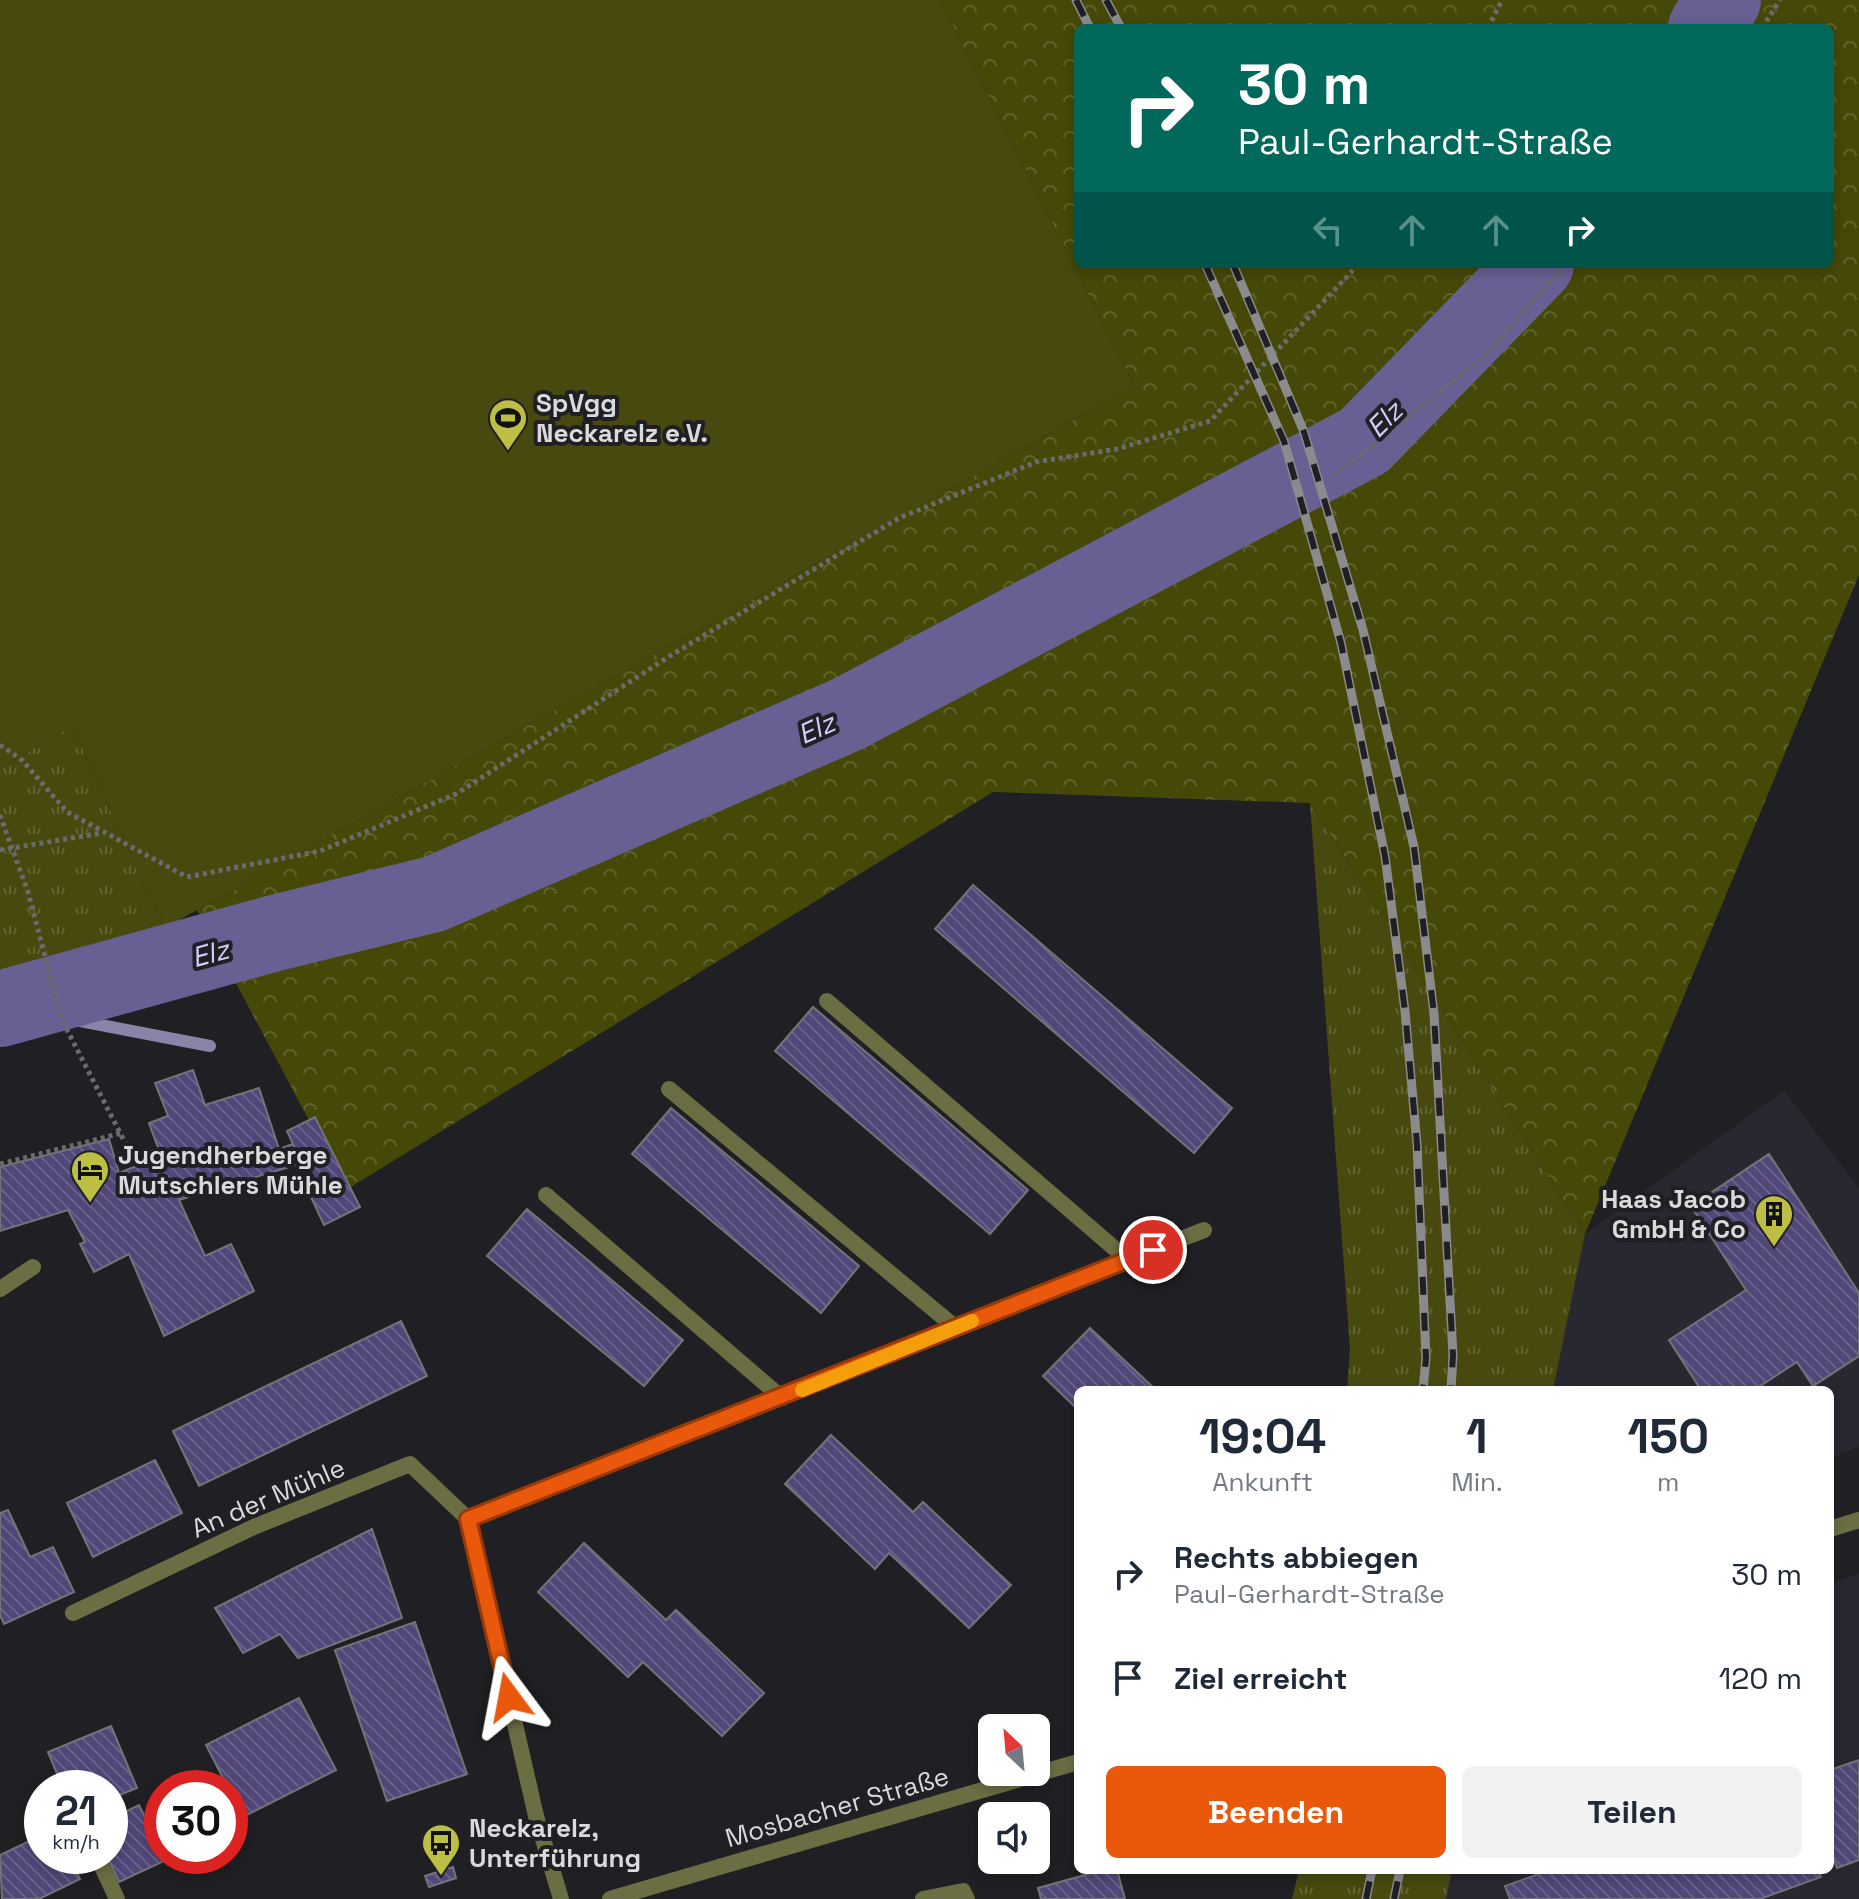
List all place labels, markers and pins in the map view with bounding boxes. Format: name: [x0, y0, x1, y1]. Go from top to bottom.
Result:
place label: SpVgg Neckarelz e.V.: [536, 386, 708, 450]
sports icon: SpVgg Neckarelz e.V.: [487, 397, 529, 452]
place label: Jugendherberge Mutschlers Mühle: [118, 1138, 343, 1202]
hotel icon: Jugendherberge Mutschlers Mühle: [69, 1149, 111, 1204]
place label: Haas Jacob GmbH & Co: [1601, 1182, 1746, 1246]
building icon: Haas Jacob GmbH & Co: [1753, 1193, 1795, 1248]
pin: [1119, 1216, 1187, 1284]
place label: Neckarelz, Unterführung: [469, 1811, 641, 1875]
bus stop icon: Neckarelz, Unterführung: [420, 1822, 462, 1877]

